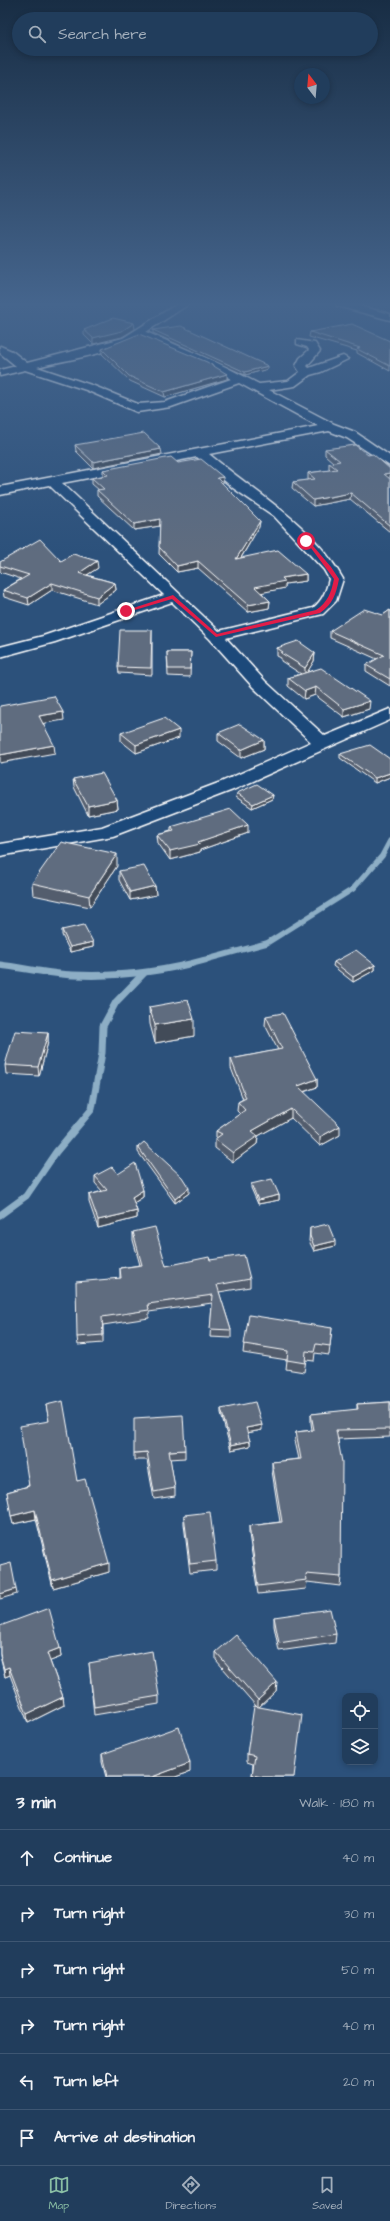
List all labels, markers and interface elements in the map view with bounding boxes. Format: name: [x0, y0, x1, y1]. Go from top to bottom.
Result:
search box: [12, 12, 378, 56]
icon: search: [26, 23, 48, 45]
text: Search here: [58, 24, 147, 45]
north arrow: [294, 68, 330, 104]
route start: [297, 532, 315, 550]
route end: [117, 602, 135, 620]
map controls: [342, 1693, 378, 1765]
button: locate: [342, 1693, 378, 1729]
button: layers: [342, 1729, 378, 1765]
text: 3 min: [16, 1791, 56, 1815]
text: Walk · 180 m: [299, 1794, 374, 1812]
icon: ahead: [16, 1847, 38, 1869]
text: Continue: [54, 1847, 112, 1868]
text: 40 m: [342, 1849, 374, 1867]
icon: right: [16, 1903, 38, 1925]
text: Turn right: [54, 1903, 125, 1924]
text: 30 m: [344, 1905, 374, 1923]
icon: right: [16, 1959, 38, 1981]
text: Turn right: [54, 1959, 125, 1980]
text: 50 m: [341, 1961, 374, 1979]
icon: right: [16, 2015, 38, 2037]
text: Turn right: [54, 2015, 125, 2036]
text: 40 m: [342, 2017, 374, 2035]
icon: left: [16, 2071, 38, 2093]
text: Turn left: [54, 2071, 118, 2092]
text: 20 m: [343, 2073, 374, 2091]
icon: arrive: [16, 2127, 38, 2149]
text: Arrive at destination: [54, 2127, 195, 2148]
tab: Map: [48, 2174, 70, 2213]
tab: Directions: [165, 2174, 217, 2213]
tab: Saved: [312, 2174, 342, 2213]

